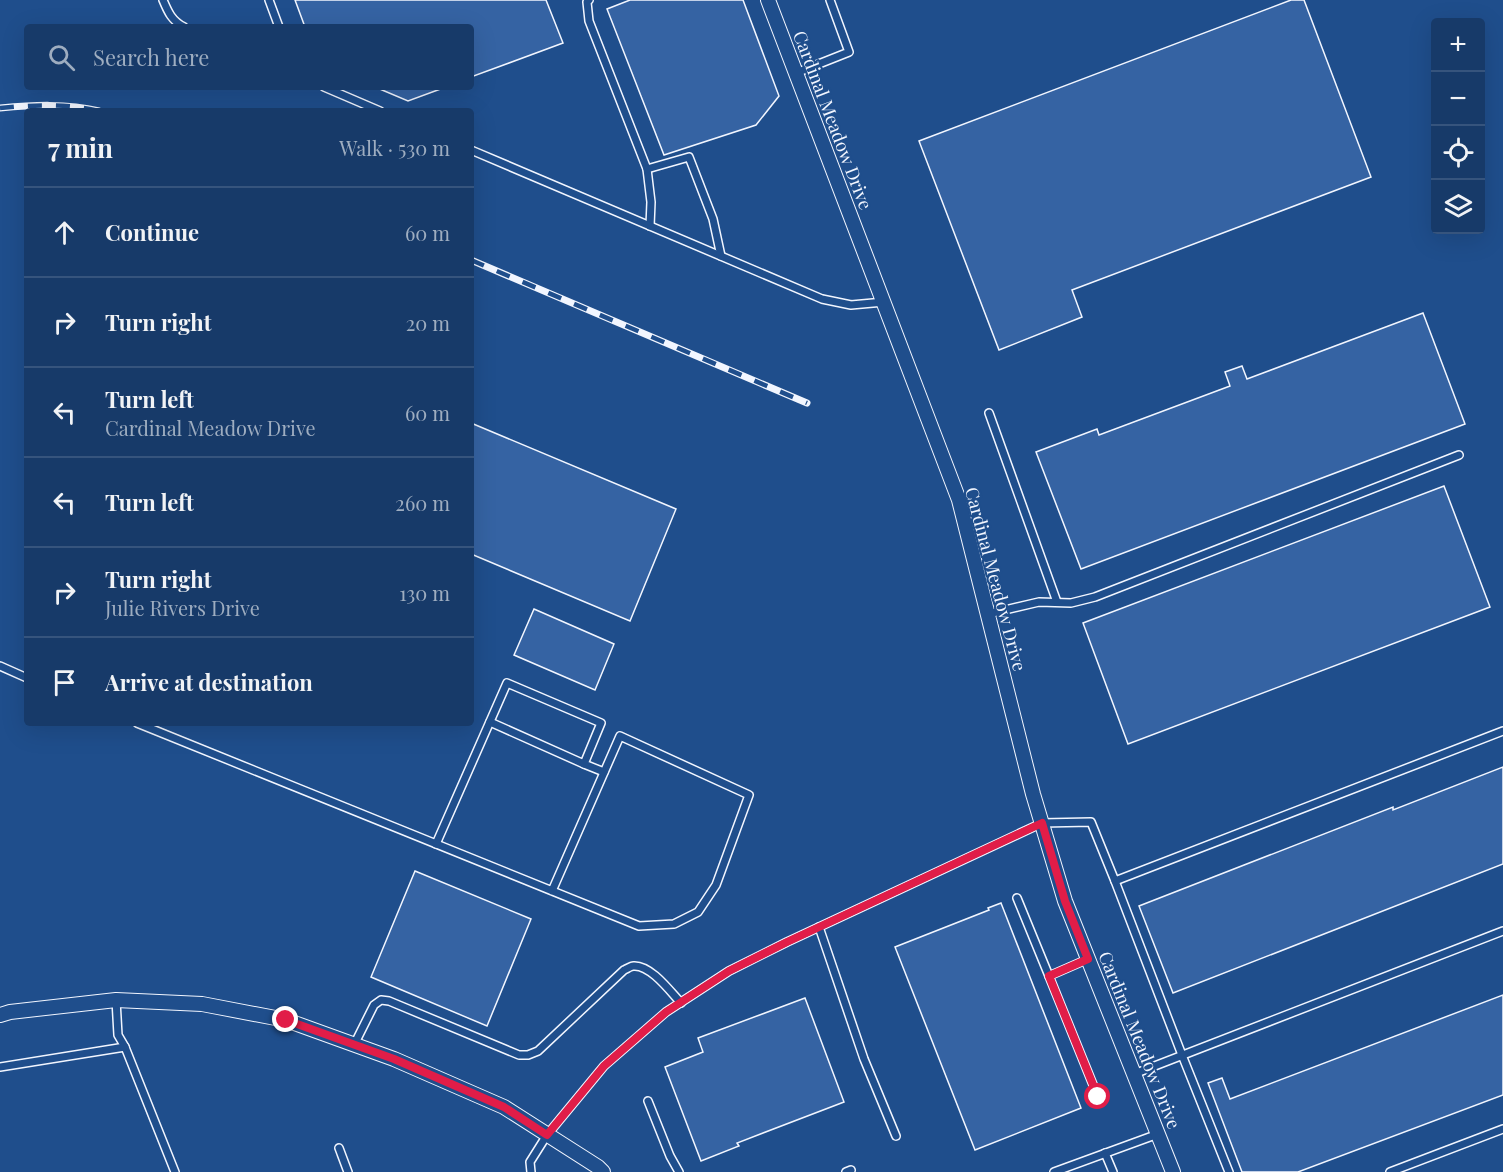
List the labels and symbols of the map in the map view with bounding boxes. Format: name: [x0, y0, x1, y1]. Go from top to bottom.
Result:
street label: Cardinal Meadow Drive: [788, 27, 878, 213]
street label: Cardinal Meadow Drive: [960, 484, 1032, 674]
street label: Cardinal Meadow Drive: [1093, 948, 1187, 1132]
route end: [272, 1006, 298, 1032]
route start: [1084, 1083, 1110, 1109]

